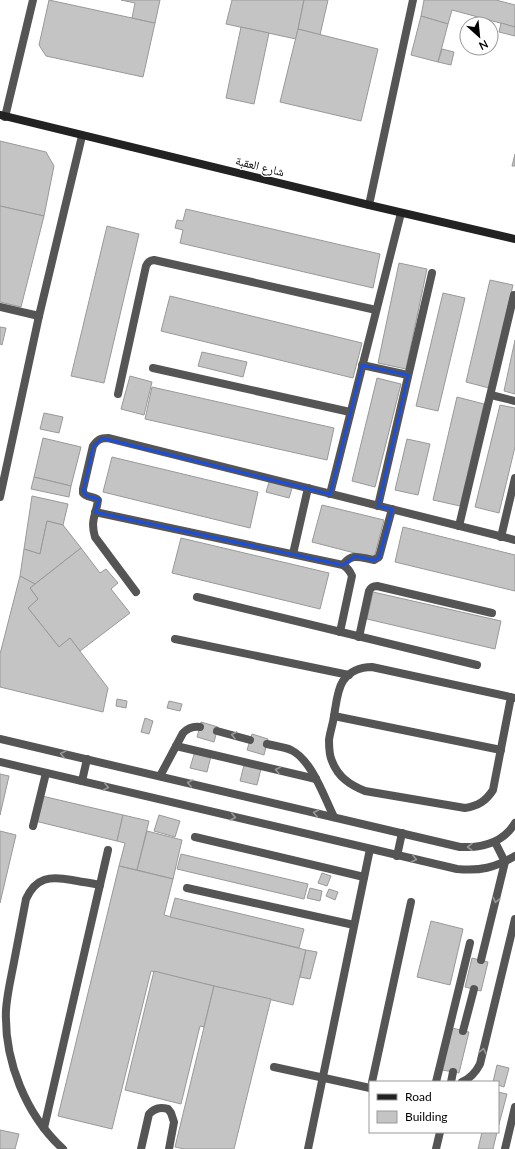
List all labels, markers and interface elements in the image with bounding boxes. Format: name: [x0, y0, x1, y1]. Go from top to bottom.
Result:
north arrow: [459, 16, 499, 56]
text: N: [477, 38, 490, 53]
street label: شارع العقبة: [234, 153, 286, 180]
one-way arrow: [230, 732, 237, 740]
one-way arrow: [60, 750, 66, 758]
one-way arrow: [275, 767, 281, 775]
one-way arrow: [187, 780, 193, 788]
one-way arrow: [102, 782, 109, 791]
one-way arrow: [313, 810, 320, 818]
one-way arrow: [229, 812, 236, 820]
one-way arrow: [467, 843, 473, 851]
one-way arrow: [410, 855, 417, 863]
one-way arrow: [492, 897, 500, 903]
one-way arrow: [478, 1048, 486, 1055]
legend: [369, 1081, 499, 1133]
text: Road: [405, 1089, 432, 1104]
text: Building: [405, 1109, 448, 1124]

